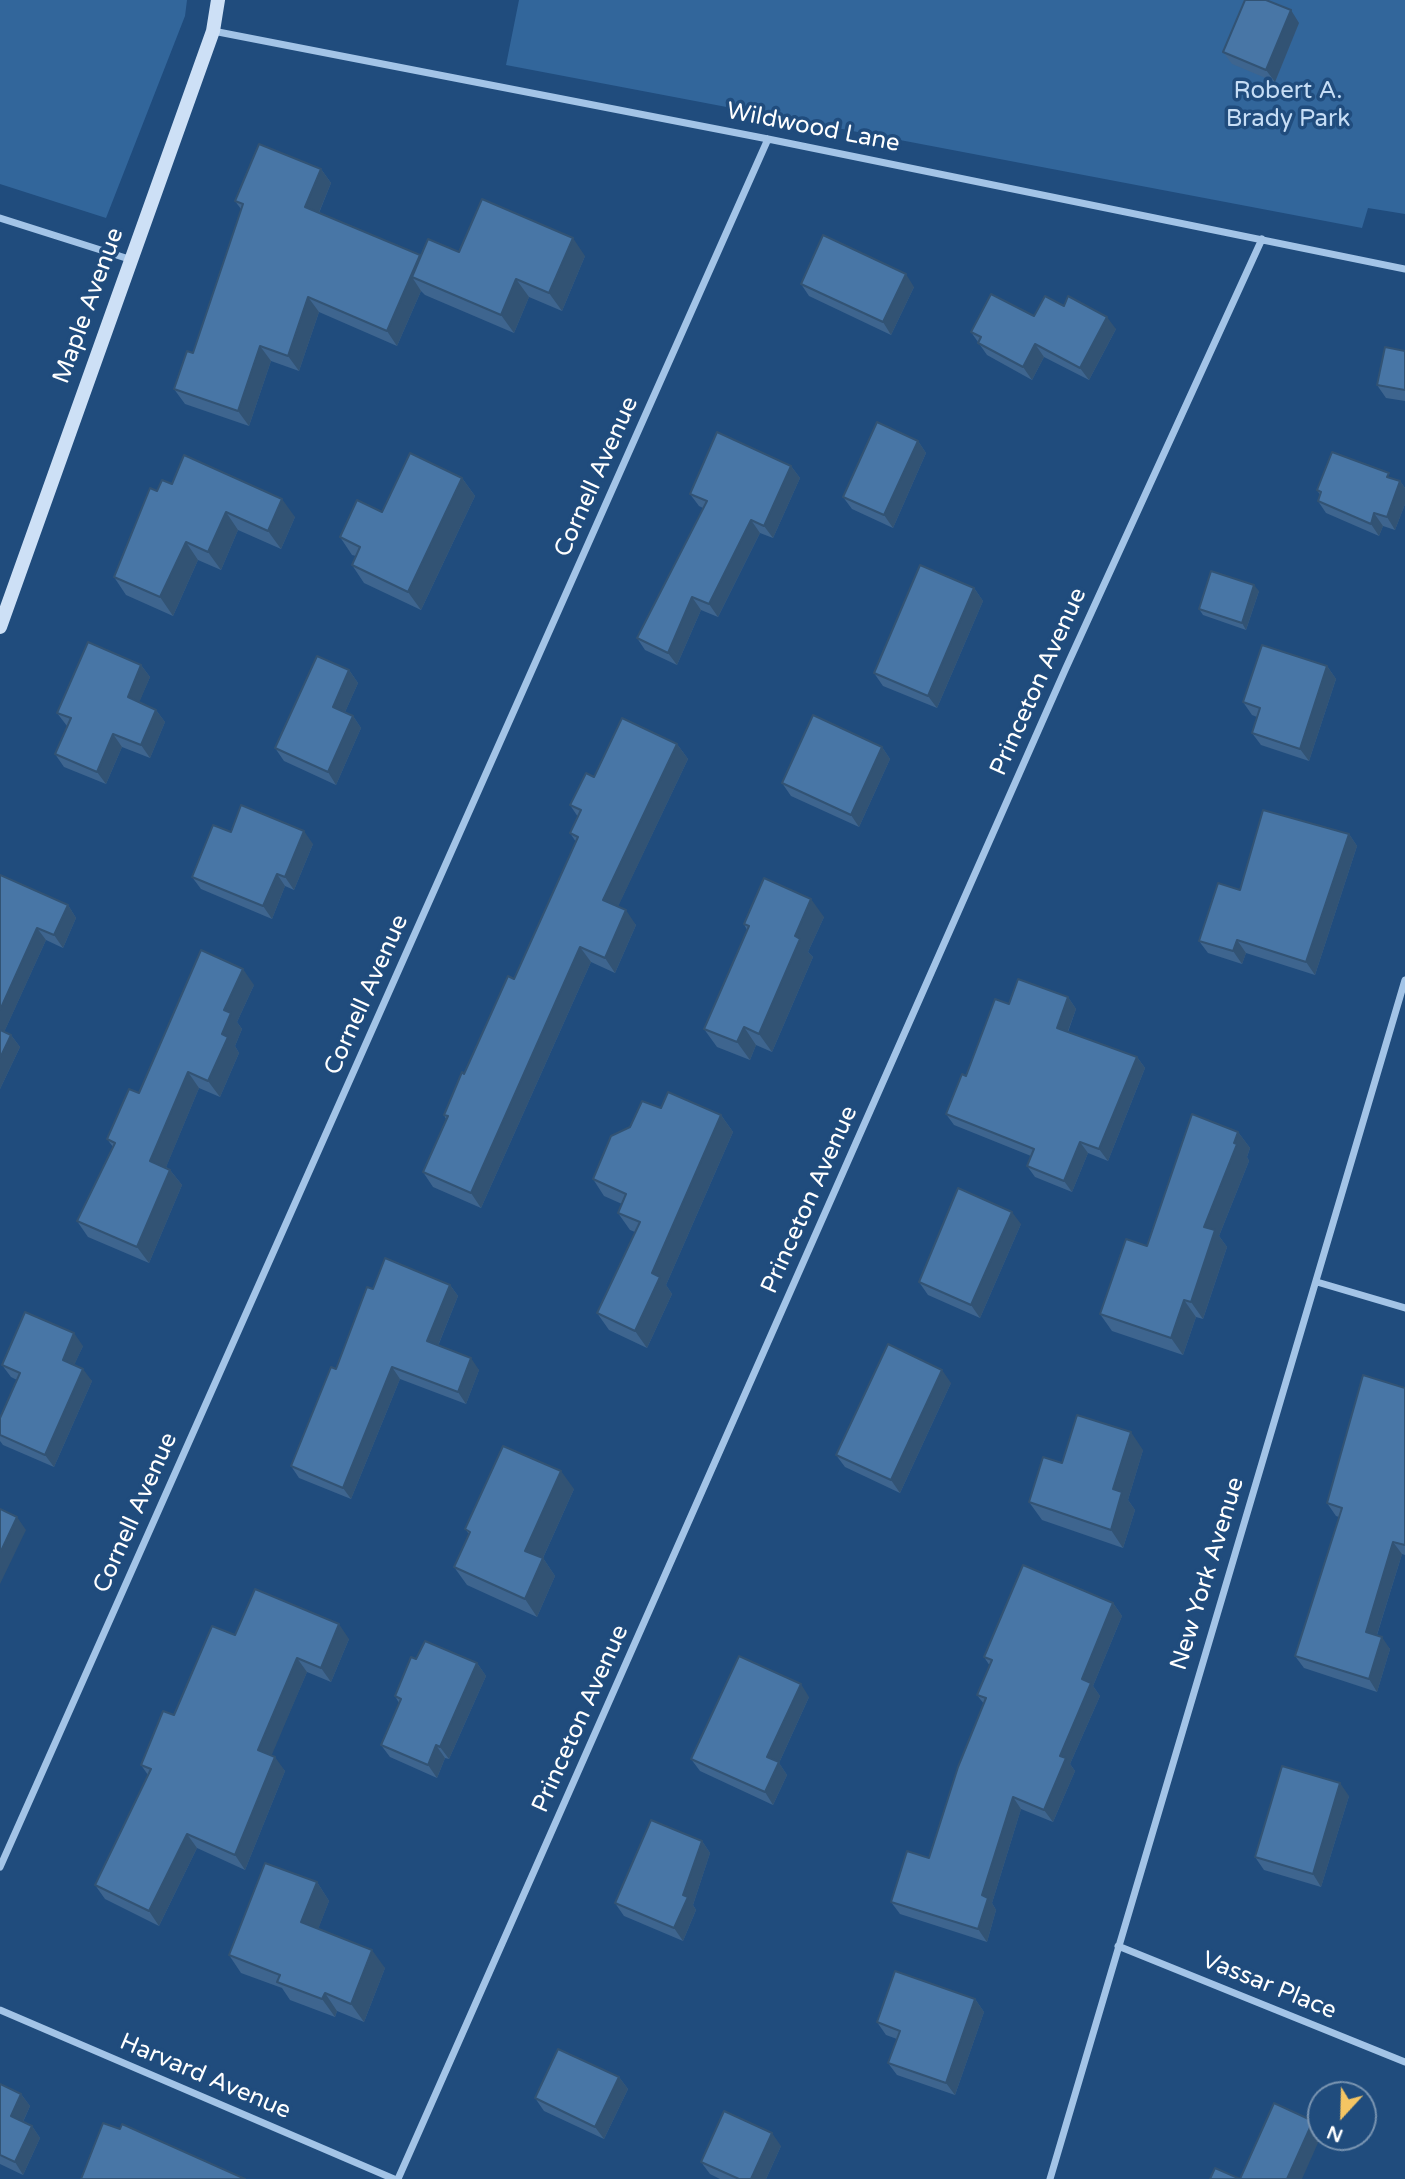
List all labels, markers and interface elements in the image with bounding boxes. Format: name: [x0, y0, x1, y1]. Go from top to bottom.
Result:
park label: Robert A. Brady Park: [1226, 78, 1350, 134]
street label: Wildwood Lane: [724, 97, 902, 159]
street label: Maple Avenue: [48, 224, 130, 388]
street label: Cornell Avenue: [549, 392, 645, 562]
street label: Princeton Avenue: [985, 584, 1093, 780]
street label: Cornell Avenue: [319, 910, 415, 1080]
street label: Princeton Avenue: [756, 1102, 864, 1298]
street label: Cornell Avenue: [88, 1428, 184, 1598]
street label: New York Avenue: [1165, 1474, 1251, 1674]
street label: Princeton Avenue: [527, 1621, 635, 1817]
street label: Vassar Place: [1198, 1946, 1340, 2026]
street label: Harvard Avenue: [115, 2028, 295, 2126]
north arrow: [1307, 2081, 1377, 2151]
text: N: [1324, 2121, 1346, 2147]

